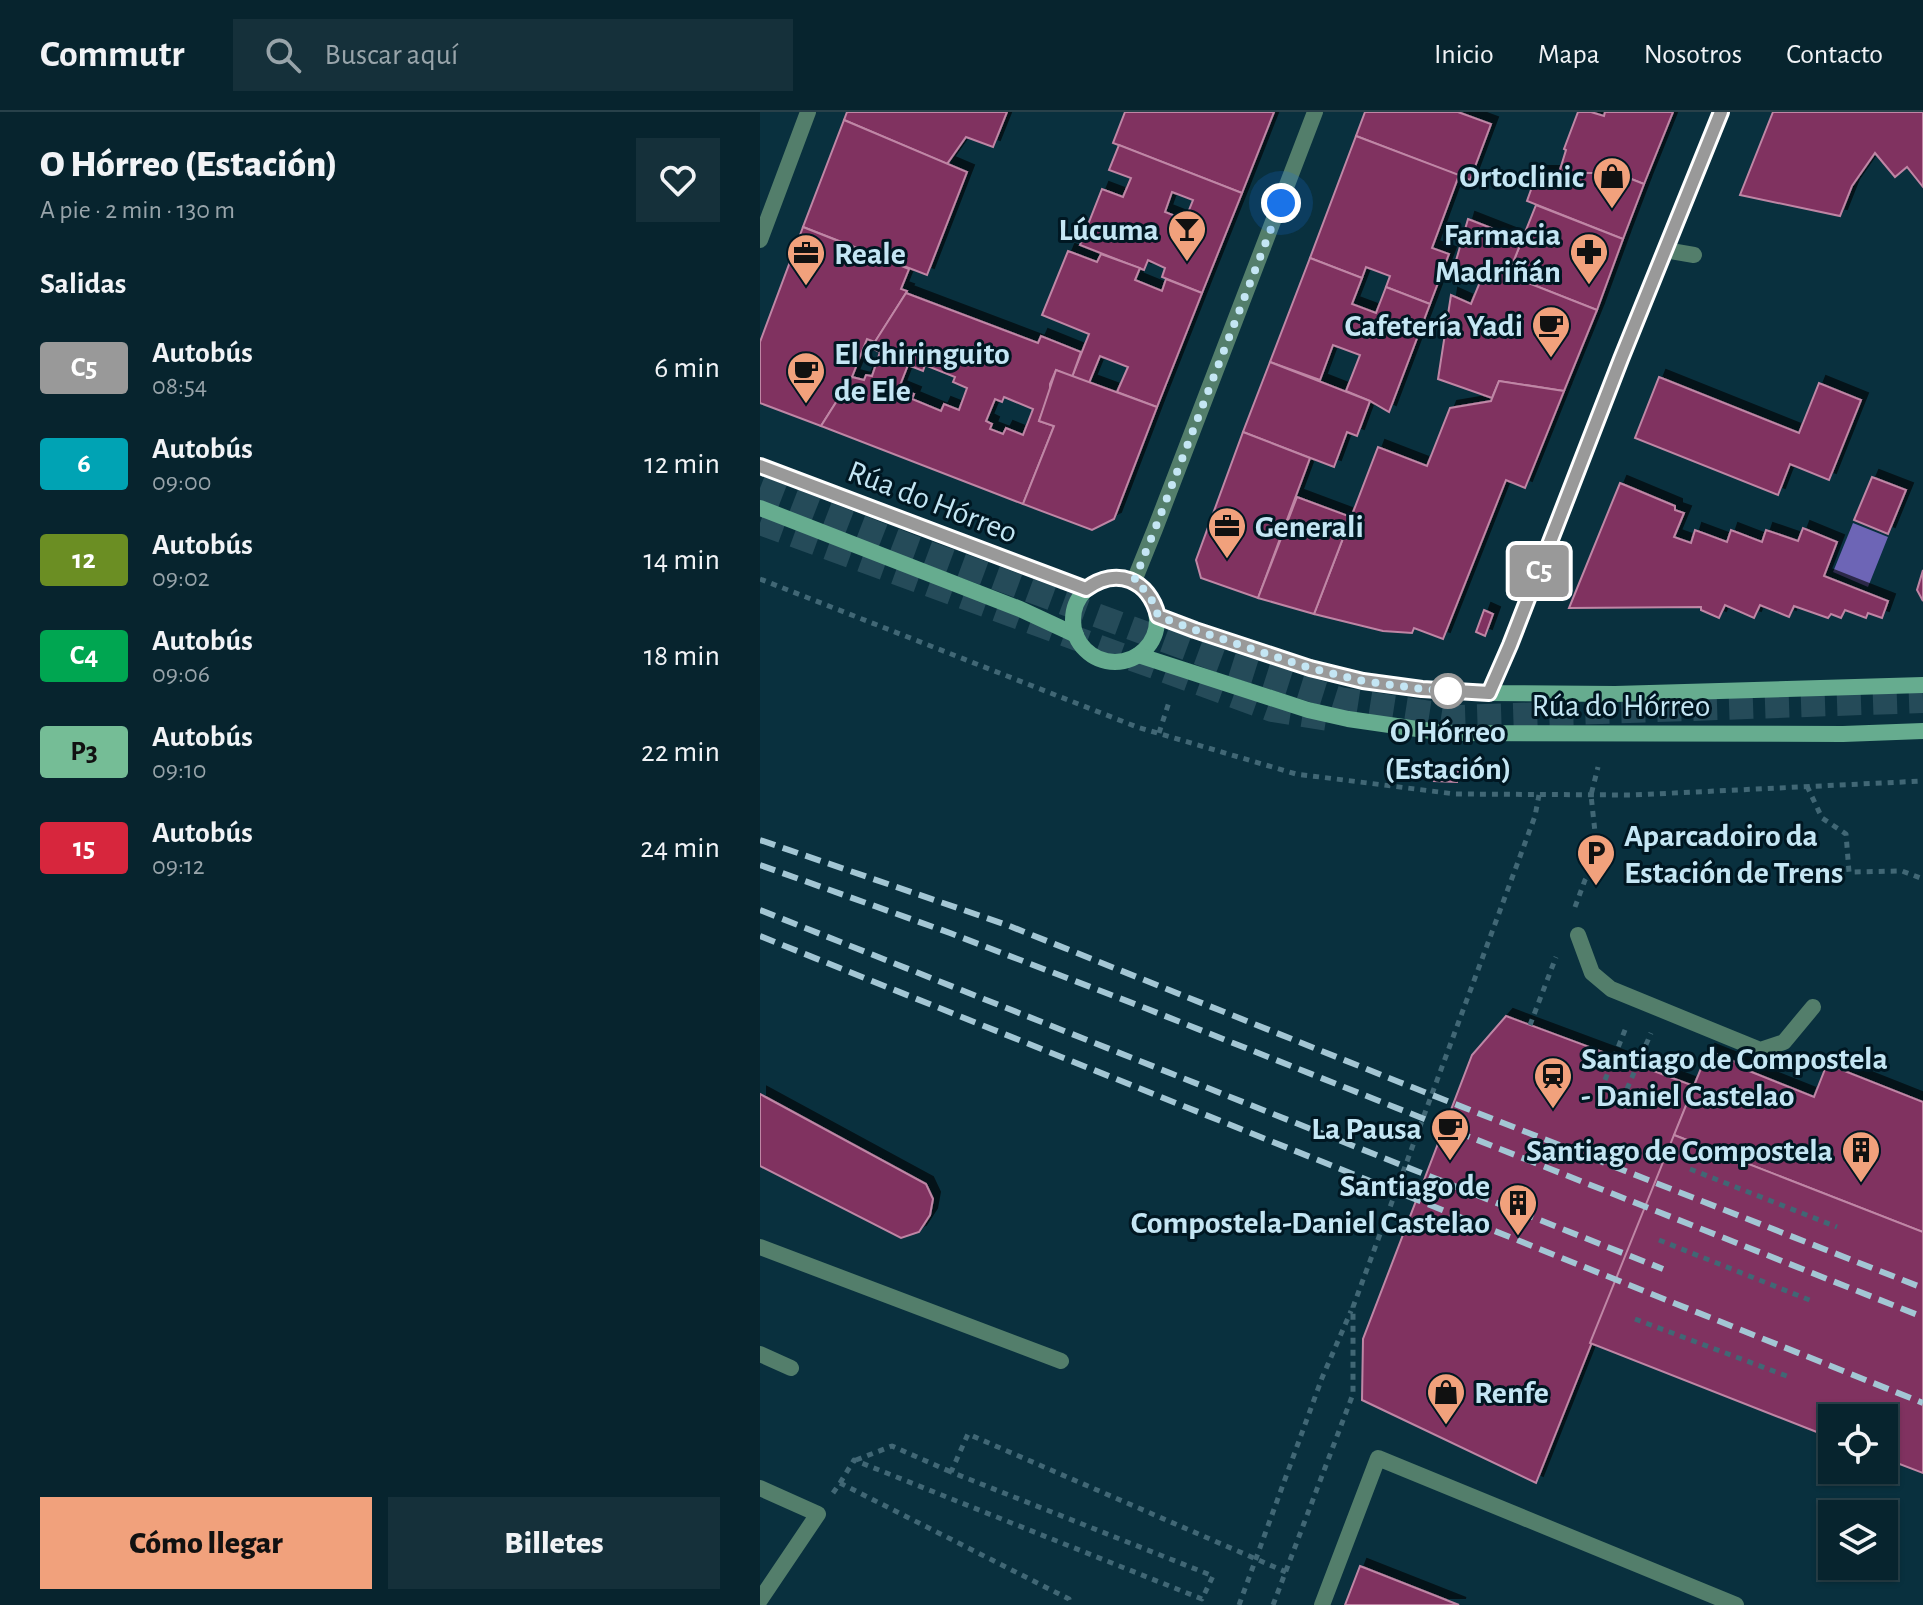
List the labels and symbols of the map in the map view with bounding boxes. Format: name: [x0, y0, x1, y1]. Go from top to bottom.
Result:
shop icon: Ortoclinic: [1591, 155, 1633, 210]
place label: Ortoclinic: [1459, 161, 1584, 193]
your location: [1261, 183, 1301, 223]
bar icon: Lúcuma: [1166, 208, 1208, 263]
place label: Lúcuma: [1058, 214, 1159, 246]
place label: Farmacia Madriñán: [1435, 219, 1561, 288]
pharmacy icon: Farmacia Madriñán: [1568, 231, 1610, 286]
office icon: Reale: [785, 232, 827, 287]
place label: Reale: [834, 238, 906, 270]
cafe icon: Cafetería Yadi: [1530, 304, 1572, 359]
place label: Cafetería Yadi: [1344, 310, 1523, 342]
place label: El Chiringuito de Ele: [834, 338, 1010, 407]
cafe icon: El Chiringuito de Ele: [785, 350, 827, 405]
street label: Rúa do Hórreo: [843, 455, 1022, 549]
office icon: Generali: [1206, 505, 1248, 560]
place label: Generali: [1255, 511, 1364, 543]
line badge: C5: [1503, 545, 1575, 597]
marker: O Hórreo (Estación): [1431, 674, 1465, 708]
street label: Rúa do Hórreo: [1532, 690, 1710, 722]
place label: O Hórreo (Estación): [1384, 716, 1512, 785]
place label: Aparcadoiro da Estación de Trens: [1624, 820, 1843, 889]
parking icon: Aparcadoiro da Estación de Trens: [1575, 832, 1617, 887]
place label: Santiago de Compostela - Daniel Castelao: [1581, 1043, 1888, 1112]
station icon: Santiago de Compostela - Daniel Castelao: [1532, 1055, 1574, 1110]
cafe icon: La Pausa: [1429, 1107, 1471, 1162]
place label: La Pausa: [1311, 1113, 1422, 1145]
building icon: Santiago de Compostela: [1840, 1129, 1882, 1184]
place label: Santiago de Compostela: [1526, 1135, 1833, 1167]
place label: Santiago de Compostela-Daniel Castelao: [1131, 1170, 1490, 1239]
building icon: Santiago de Compostela-Daniel Castelao: [1497, 1182, 1539, 1237]
shop icon: Renfe: [1425, 1371, 1467, 1426]
place label: Renfe: [1474, 1377, 1549, 1409]

